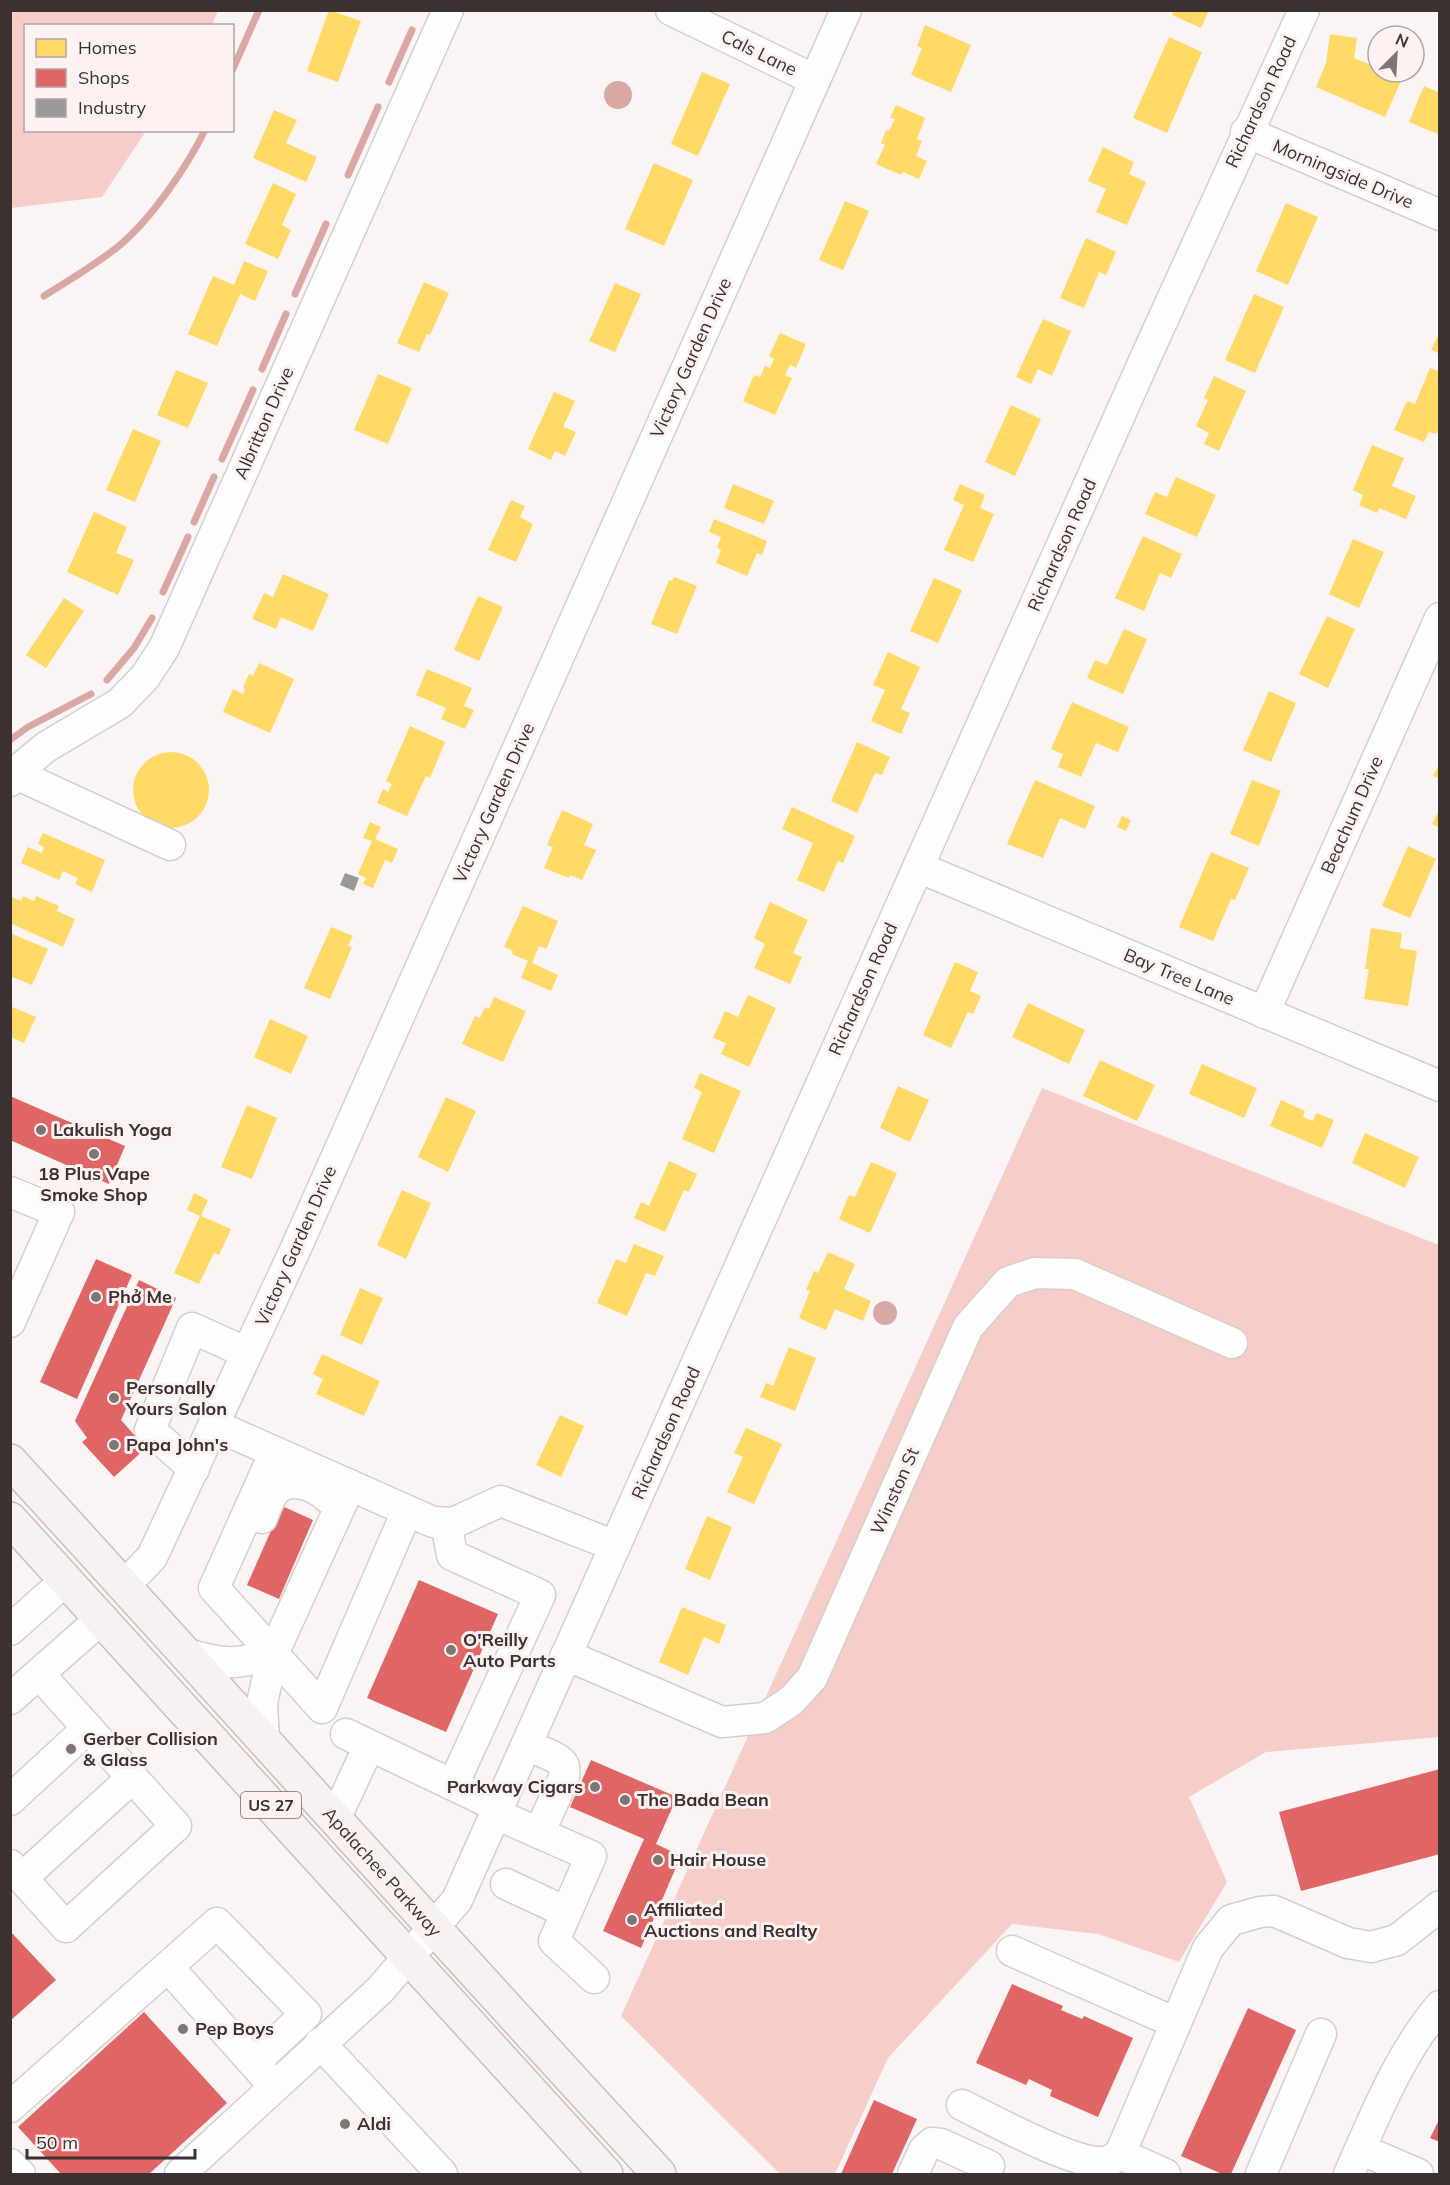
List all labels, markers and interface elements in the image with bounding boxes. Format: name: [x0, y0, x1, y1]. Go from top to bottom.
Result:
legend: [24, 24, 234, 132]
street label: Cals Lane: [717, 24, 801, 81]
north arrow: [1366, 24, 1426, 84]
text: N: [1393, 29, 1412, 52]
street label: Richardson Road: [1220, 32, 1301, 171]
text: Homes: [78, 36, 137, 59]
text: Shops: [78, 66, 130, 89]
text: Industry: [78, 96, 147, 119]
street label: Morningside Drive: [1269, 134, 1417, 214]
street label: Victory Garden Drive: [645, 274, 736, 442]
street label: Albritton Drive: [229, 363, 299, 482]
street label: Richardson Road: [1022, 475, 1101, 615]
street label: Victory Garden Drive: [448, 719, 539, 887]
street label: Beachum Drive: [1315, 752, 1388, 877]
street label: Richardson Road: [823, 919, 902, 1059]
street label: Bay Tree Lane: [1120, 943, 1238, 1010]
place label: Lakulish Yoga: [53, 1118, 172, 1141]
marker: Lakulish Yoga: [34, 1123, 48, 1137]
marker: 18 Plus Vape Smoke Shop: [87, 1147, 101, 1161]
place label: 18 Plus Vape Smoke Shop: [38, 1162, 150, 1206]
street label: Victory Garden Drive: [250, 1162, 341, 1330]
place label: Phở Me: [108, 1285, 172, 1308]
marker: Phở Me: [89, 1290, 103, 1304]
street label: Richardson Road: [626, 1363, 705, 1503]
place label: Personally Yours Salon: [125, 1376, 227, 1420]
marker: Personally Yours Salon: [107, 1391, 121, 1405]
place label: Papa John's: [126, 1433, 228, 1456]
marker: Papa John's: [107, 1438, 121, 1452]
street label: Winston St: [865, 1444, 924, 1538]
place label: O'Reilly Auto Parts: [463, 1628, 556, 1672]
marker: O'Reilly Auto Parts: [444, 1643, 458, 1657]
place label: Gerber Collision & Glass: [83, 1727, 218, 1771]
marker: Gerber Collision & Glass: [64, 1742, 78, 1756]
place label: Parkway Cigars: [447, 1775, 583, 1798]
marker: Parkway Cigars: [588, 1780, 602, 1794]
place label: The Bada Bean: [637, 1788, 769, 1811]
road number: US 27: [241, 1792, 301, 1818]
marker: The Bada Bean: [618, 1793, 632, 1807]
street label: Apalachee Parkway: [318, 1802, 447, 1942]
place label: Hair House: [670, 1848, 766, 1871]
marker: Hair House: [651, 1853, 665, 1867]
place label: Affiliated Auctions and Realty: [644, 1898, 818, 1942]
marker: Affiliated Auctions and Realty: [625, 1913, 639, 1927]
place label: Pep Boys: [195, 2017, 274, 2040]
marker: Pep Boys: [176, 2022, 190, 2036]
place label: Aldi: [357, 2112, 391, 2135]
marker: Aldi: [338, 2117, 352, 2131]
scale bar: [27, 2122, 195, 2160]
text: 50 m: [36, 2131, 78, 2154]

